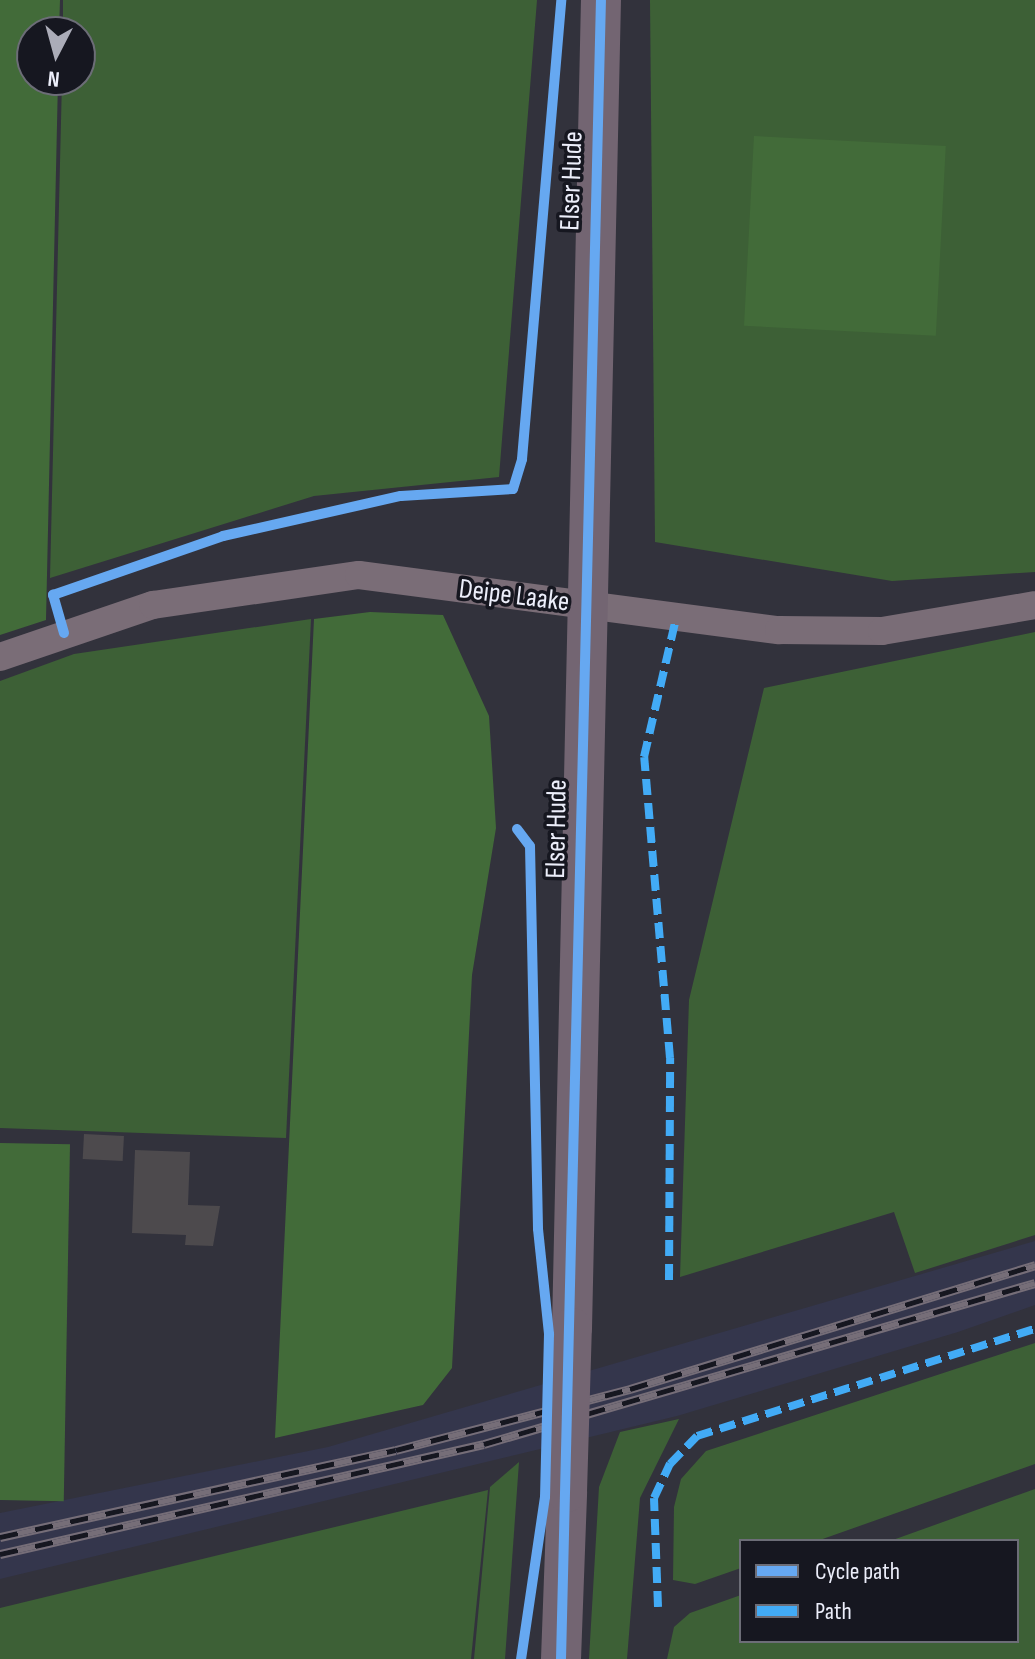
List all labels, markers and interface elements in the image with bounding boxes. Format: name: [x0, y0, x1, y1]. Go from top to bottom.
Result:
north arrow: [16, 16, 96, 96]
text: N: [46, 64, 61, 92]
street label: Elser Hude: [553, 131, 591, 231]
street label: Deipe Laake: [457, 573, 571, 619]
street label: Elser Hude: [539, 779, 575, 879]
legend: [739, 1539, 1019, 1643]
text: Cycle path: [815, 1557, 900, 1586]
text: Path: [815, 1597, 852, 1626]

